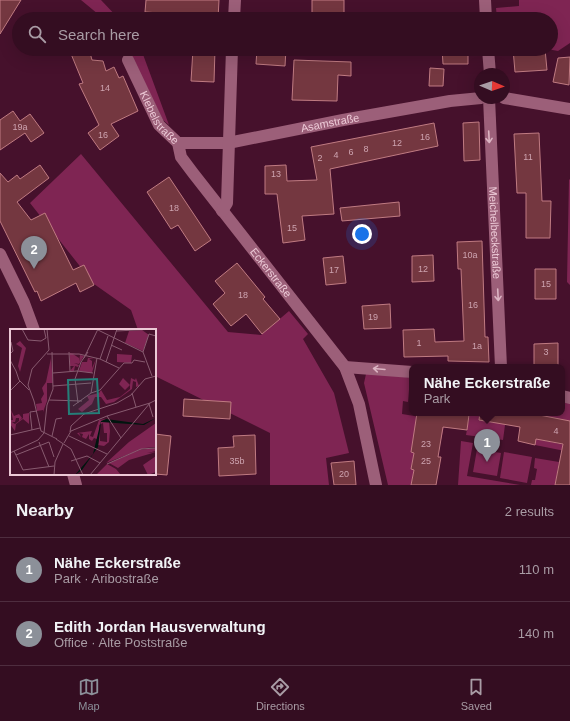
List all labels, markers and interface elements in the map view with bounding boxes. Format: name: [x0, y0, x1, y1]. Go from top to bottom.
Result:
search box: [12, 12, 558, 56]
icon: search: [26, 23, 48, 45]
text: Search here: [58, 26, 140, 43]
north arrow: [474, 68, 510, 104]
house number: 14: [100, 83, 110, 93]
street label: Klebelstraße: [138, 89, 181, 146]
street label: Asamstraße: [300, 111, 360, 134]
house number: 19a: [12, 122, 28, 132]
house number: 16: [98, 130, 108, 140]
one-way arrow: [486, 130, 493, 143]
house number: 16: [420, 132, 430, 142]
house number: 12: [392, 138, 402, 148]
house number: 8: [363, 144, 369, 154]
house number: 6: [348, 147, 354, 157]
house number: 4: [333, 150, 339, 160]
house number: 11: [523, 152, 533, 162]
house number: 2: [317, 153, 323, 163]
house number: 13: [271, 169, 281, 179]
street label: Meichelbeckstraße: [487, 186, 503, 279]
house number: 18: [169, 203, 179, 213]
house number: 15: [287, 223, 297, 233]
your location: [352, 224, 372, 244]
pin: 2: [21, 236, 47, 269]
street label: Eckerstraße: [248, 246, 294, 300]
house number: 10a: [462, 250, 478, 260]
house number: 12: [418, 264, 428, 274]
house number: 17: [329, 265, 339, 275]
house number: 15: [541, 279, 551, 289]
one-way arrow: [494, 288, 501, 301]
house number: 18: [238, 290, 248, 300]
house number: 16: [468, 300, 478, 310]
house number: 19: [368, 312, 378, 322]
inset map: [10, 329, 156, 475]
house number: 1: [416, 338, 422, 348]
house number: 1a: [472, 341, 482, 351]
house number: 3: [543, 347, 549, 357]
popup: [409, 364, 565, 416]
one-way arrow: [372, 365, 385, 372]
text: Nähe Eckerstraße: [424, 374, 550, 391]
text: Park: [424, 391, 450, 406]
house number: 4: [553, 426, 559, 436]
pin: 1: [474, 429, 500, 462]
house number: 23: [421, 439, 431, 449]
house number: 35b: [229, 456, 245, 466]
house number: 25: [421, 456, 431, 466]
house number: 20: [339, 469, 349, 479]
text: Nearby: [16, 501, 74, 520]
text: 2 results: [505, 504, 554, 519]
text: Nähe Eckerstraße: [54, 554, 181, 571]
text: 1: [25, 562, 33, 577]
text: 110 m: [519, 562, 554, 577]
text: Park · Aribostraße: [54, 571, 159, 586]
text: Edith Jordan Hausverwaltung: [54, 618, 266, 635]
text: 2: [25, 626, 33, 641]
text: 140 m: [518, 626, 554, 641]
text: Office · Alte Poststraße: [54, 635, 187, 650]
tab: Map: [78, 676, 100, 712]
tab: Directions: [256, 676, 305, 712]
tab: Saved: [461, 676, 492, 712]

